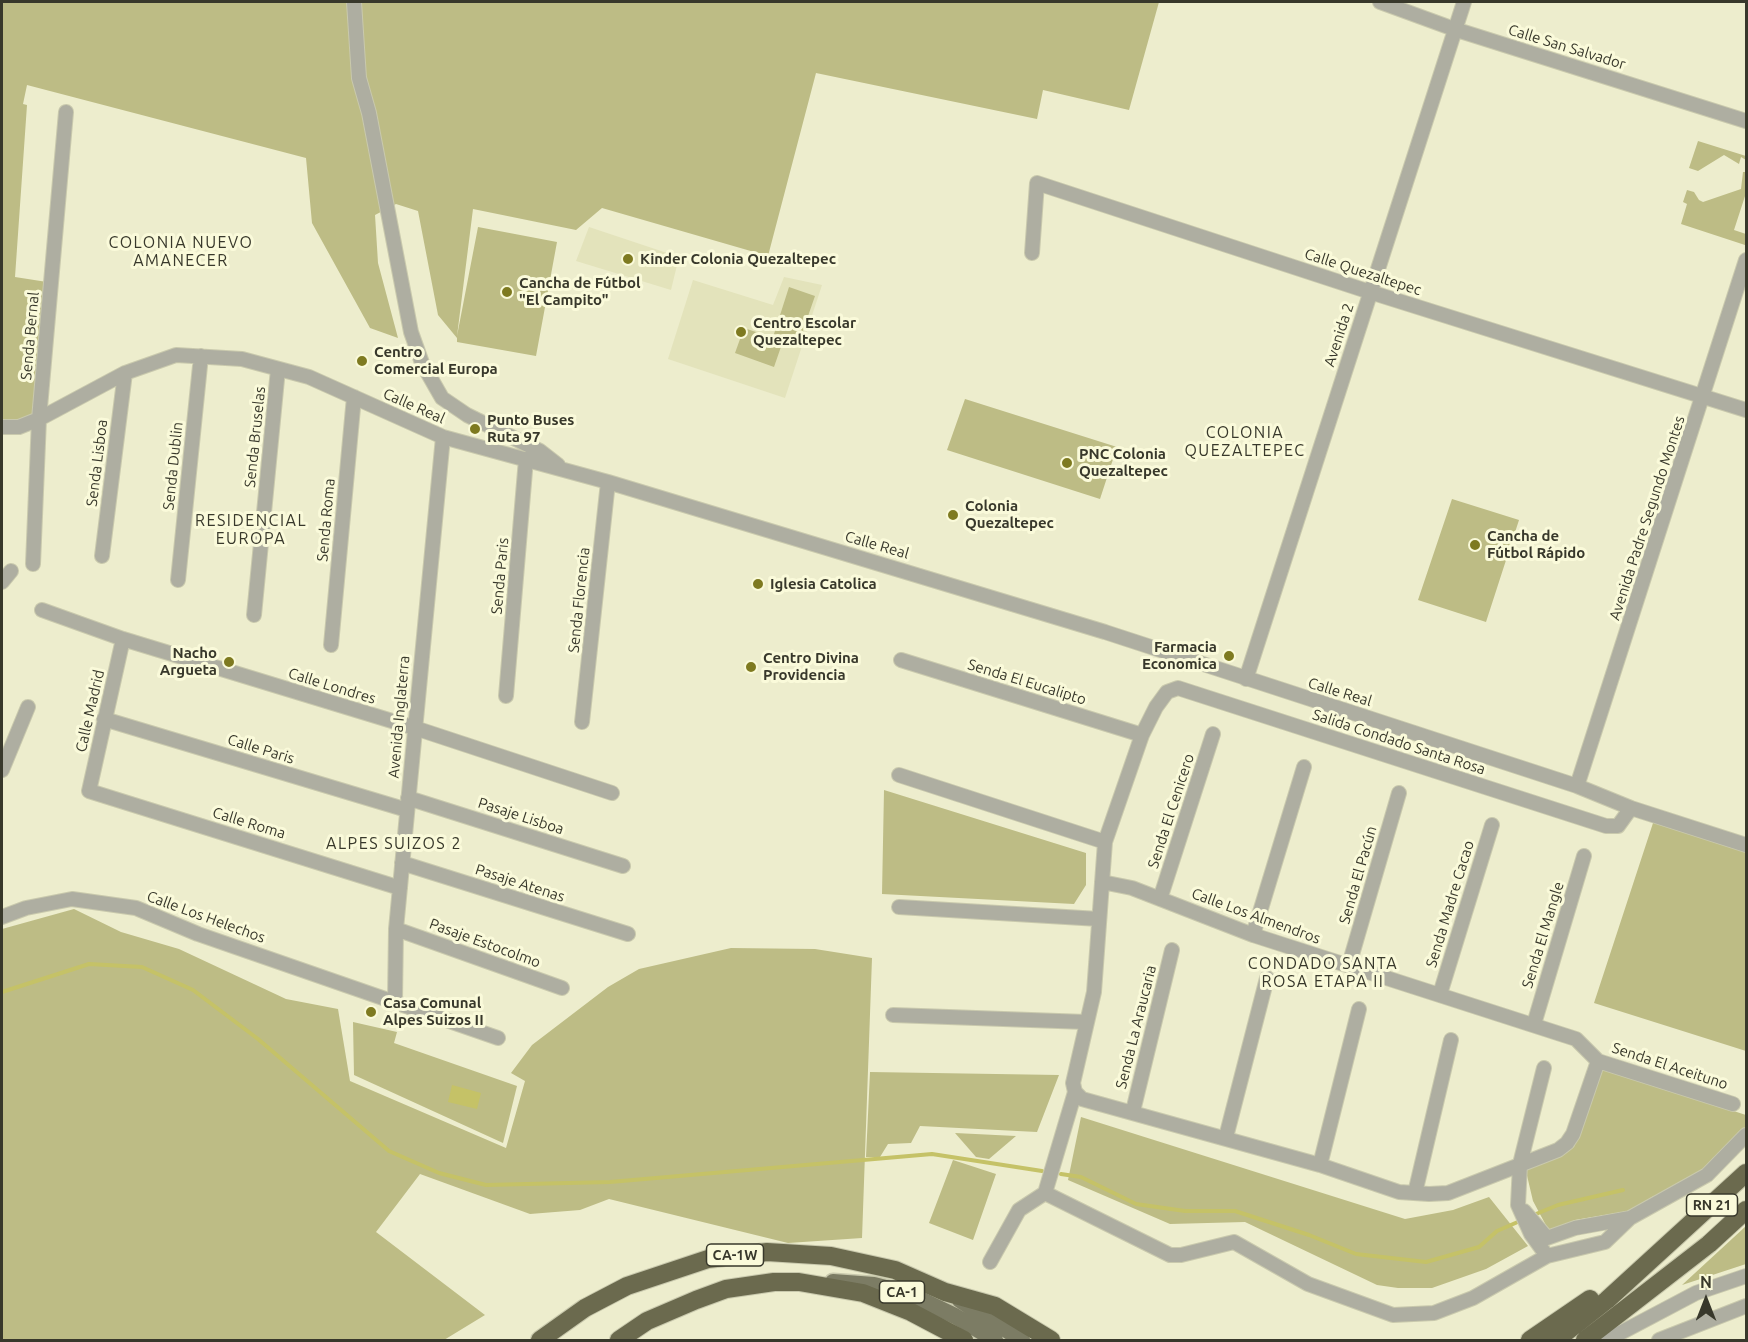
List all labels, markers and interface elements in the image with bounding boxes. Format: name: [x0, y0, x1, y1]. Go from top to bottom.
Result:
street label: Calle San Salvador: [1506, 21, 1628, 73]
district label: COLONIA NUEVO AMANECER: [109, 233, 253, 271]
street label: Calle Quezaltepec: [1302, 245, 1424, 299]
place label: Kinder Colonia Quezaltepec: [640, 250, 836, 268]
marker: Kinder Colonia Quezaltepec: [621, 252, 635, 266]
place label: Cancha de Fútbol "El Campito": [519, 274, 641, 309]
marker: Cancha de Fútbol "El Campito": [500, 285, 514, 299]
street label: Senda Bernal: [17, 291, 43, 381]
street label: Avenida 2: [1320, 301, 1358, 369]
place label: Centro Escolar Quezaltepec: [753, 314, 856, 349]
marker: Centro Escolar Quezaltepec: [734, 325, 748, 339]
place label: Centro Comercial Europa: [374, 343, 498, 378]
marker: Centro Comercial Europa: [355, 354, 369, 368]
street label: Calle Real: [380, 384, 448, 428]
street label: Senda Bruselas: [241, 386, 269, 488]
place label: Punto Buses Ruta 97: [487, 411, 574, 446]
street label: Avenida Padre Segundo Montes: [1605, 414, 1689, 622]
street label: Senda Lisboa: [83, 418, 111, 508]
street label: Senda Dublin: [159, 421, 187, 511]
marker: Punto Buses Ruta 97: [468, 422, 482, 436]
district label: COLONIA QUEZALTEPEC: [1184, 423, 1306, 461]
place label: PNC Colonia Quezaltepec: [1079, 445, 1168, 480]
marker: PNC Colonia Quezaltepec: [1060, 456, 1074, 470]
street label: Senda Roma: [313, 478, 339, 562]
place label: Colonia Quezaltepec: [965, 497, 1054, 532]
marker: Colonia Quezaltepec: [946, 508, 960, 522]
district label: RESIDENCIAL EUROPA: [195, 511, 307, 549]
street label: Calle Real: [843, 527, 911, 563]
place label: Cancha de Fútbol Rápido: [1487, 527, 1585, 562]
street label: Senda Paris: [488, 537, 512, 615]
marker: Cancha de Fútbol Rápido: [1468, 538, 1482, 552]
street label: Senda Florencia: [565, 546, 593, 654]
place label: Iglesia Catolica: [770, 575, 877, 593]
marker: Iglesia Catolica: [751, 577, 765, 591]
place label: Farmacia Economica: [1142, 638, 1217, 673]
place label: Nacho Argueta: [160, 644, 217, 679]
place label: Centro Divina Providencia: [763, 649, 859, 684]
marker: Farmacia Economica: [1222, 649, 1236, 663]
marker: Nacho Argueta: [222, 655, 236, 669]
street label: Avenida Inglaterra: [385, 655, 413, 779]
street label: Senda El Eucalipto: [966, 655, 1088, 709]
marker: Centro Divina Providencia: [744, 660, 758, 674]
street label: Calle Londres: [286, 664, 378, 708]
street label: Calle Madrid: [72, 668, 108, 754]
street label: Calle Real: [1306, 674, 1374, 710]
street label: Salida Condado Santa Rosa: [1310, 706, 1488, 778]
street label: Calle Paris: [225, 730, 297, 768]
street label: Senda El Cenicero: [1144, 751, 1198, 871]
street label: Pasaje Lisboa: [476, 794, 566, 838]
street label: Calle Roma: [210, 803, 288, 843]
street label: Senda El Pacún: [1335, 824, 1381, 926]
district label: ALPES SUIZOS 2: [326, 834, 462, 854]
street label: Senda Madre Cacao: [1422, 838, 1478, 970]
street label: Pasaje Atenas: [473, 860, 567, 906]
street label: Senda El Mangle: [1518, 880, 1568, 990]
street label: Calle Los Almendros: [1189, 884, 1323, 948]
street label: Calle Los Helechos: [144, 887, 268, 947]
street label: Pasaje Estocolmo: [427, 915, 543, 971]
district label: CONDADO SANTA ROSA ETAPA II: [1248, 954, 1398, 992]
street label: Senda La Araucaria: [1112, 963, 1160, 1091]
place label: Casa Comunal Alpes Suizos II: [383, 994, 484, 1029]
marker: Casa Comunal Alpes Suizos II: [364, 1005, 378, 1019]
street label: Senda El Aceituno: [1610, 1039, 1730, 1093]
road number: RN 21: [1686, 1194, 1738, 1216]
road number: CA-1W: [706, 1244, 764, 1266]
north arrow: [1676, 1270, 1736, 1330]
text: N: [1700, 1273, 1712, 1291]
road number: CA-1: [880, 1281, 924, 1303]

